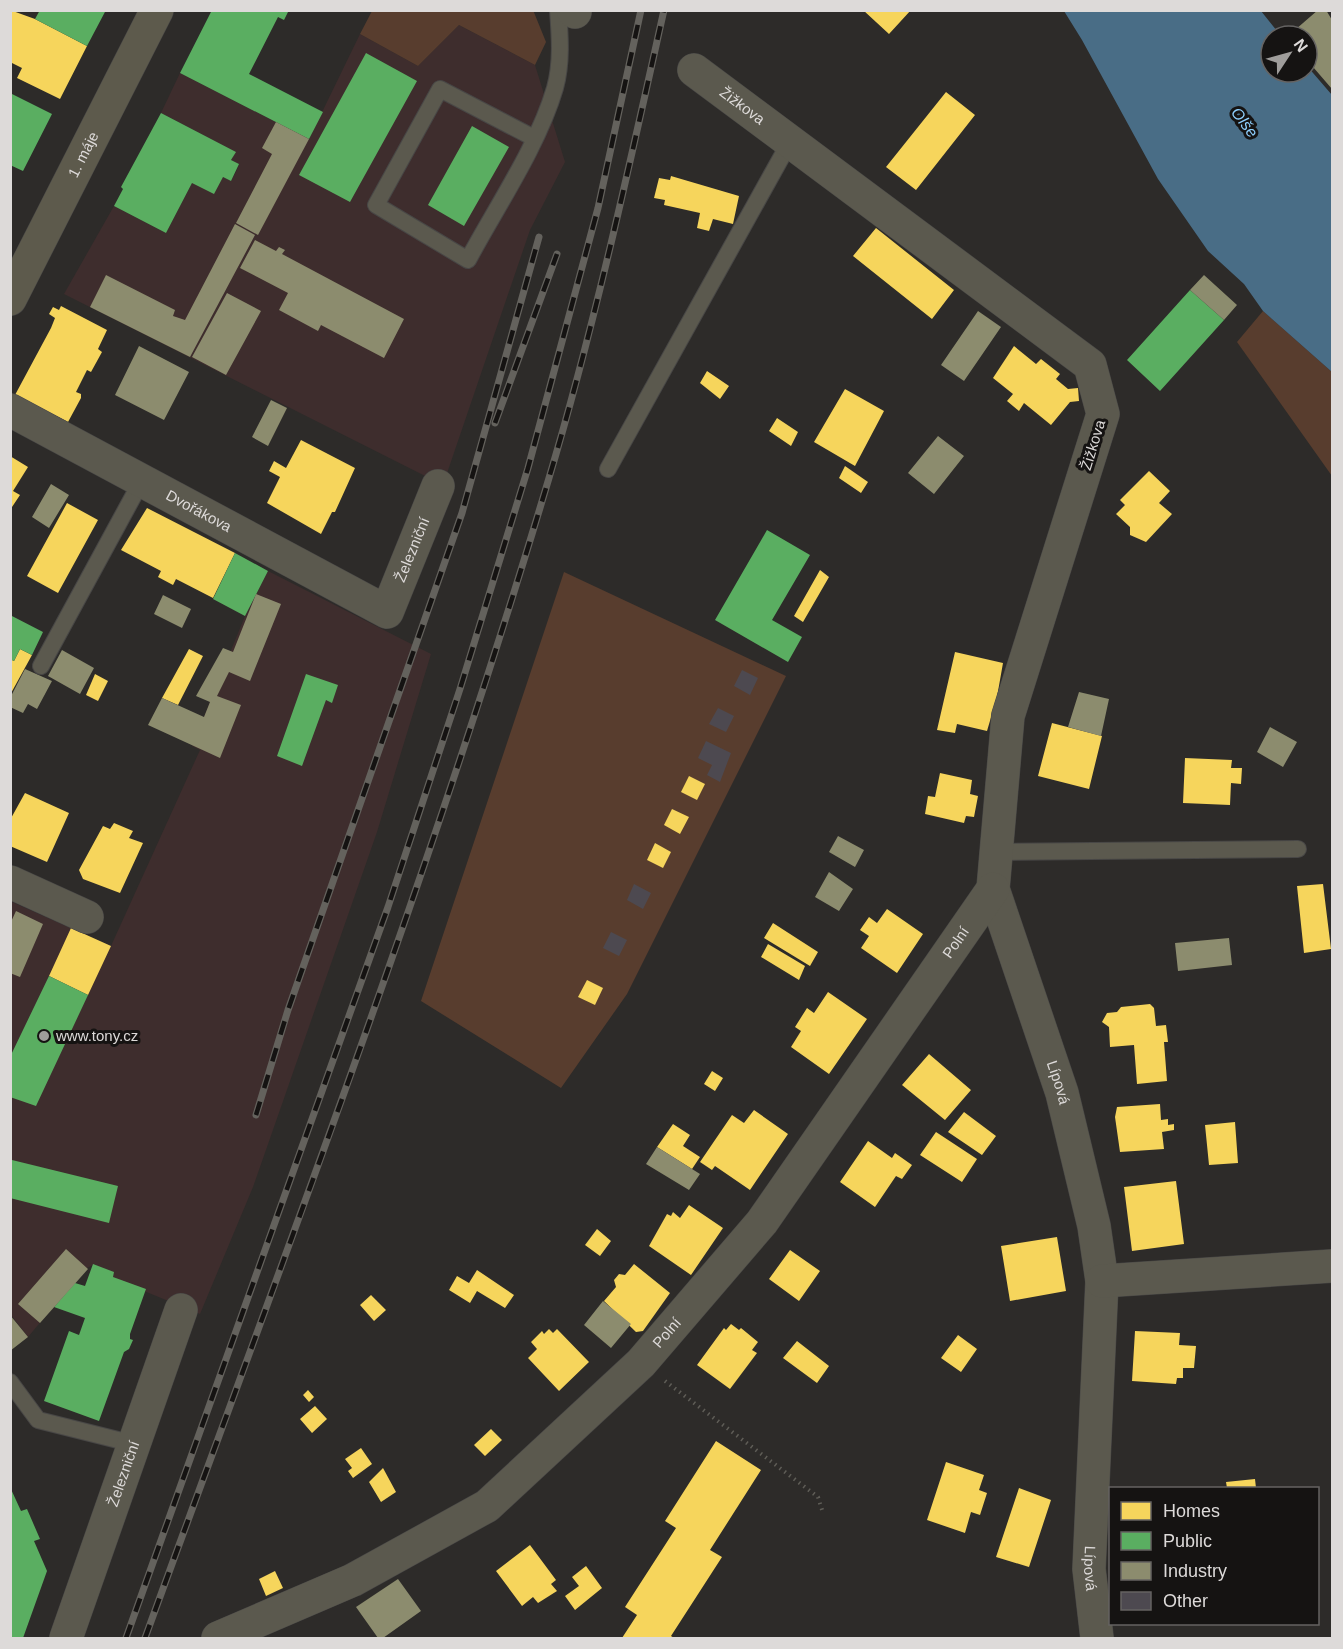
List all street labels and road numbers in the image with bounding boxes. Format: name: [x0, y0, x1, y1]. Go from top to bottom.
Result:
street label: Žižkova: [717, 83, 769, 128]
street label: 1. máje: [64, 129, 102, 180]
street label: Žižkova: [1077, 417, 1108, 472]
street label: Dvořákova: [163, 486, 235, 535]
street label: Železniční: [391, 514, 433, 584]
street label: Polní: [939, 923, 973, 961]
street label: Lípová: [1044, 1058, 1074, 1107]
street label: Polní: [649, 1313, 685, 1351]
street label: Železniční: [104, 1438, 143, 1509]
street label: Lípová: [1081, 1545, 1101, 1592]

